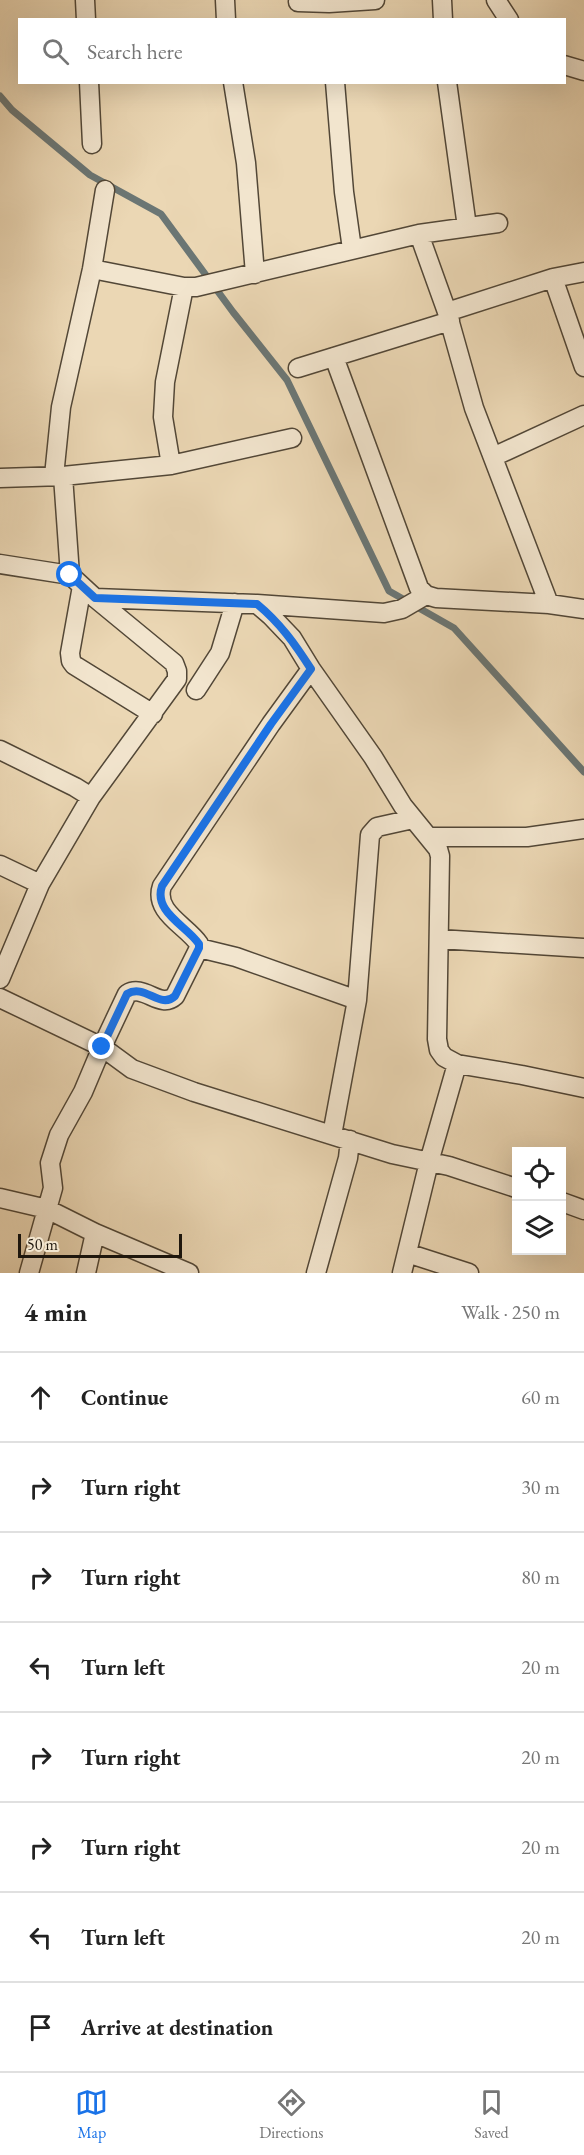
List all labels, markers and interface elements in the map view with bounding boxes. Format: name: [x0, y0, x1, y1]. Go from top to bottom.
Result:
search box: [18, 18, 566, 84]
icon: search: [39, 35, 72, 68]
text: Search here: [87, 37, 182, 66]
route start: [56, 561, 82, 587]
route end: [88, 1033, 114, 1059]
map controls: [512, 1147, 566, 1255]
button: locate: [512, 1147, 566, 1201]
button: layers: [512, 1201, 566, 1255]
scale bar: [18, 1231, 182, 1258]
text: 50 m: [27, 1234, 58, 1255]
text: 4 min: [24, 1295, 87, 1329]
text: Walk · 250 m: [461, 1299, 560, 1325]
icon: ahead: [24, 1381, 57, 1414]
text: Continue: [81, 1383, 168, 1412]
text: 60 m: [521, 1384, 560, 1410]
icon: right: [24, 1471, 57, 1504]
text: Turn right: [81, 1473, 180, 1502]
text: 30 m: [521, 1474, 560, 1500]
icon: right: [24, 1561, 57, 1594]
text: Turn right: [81, 1563, 180, 1592]
text: 80 m: [521, 1564, 560, 1590]
icon: left: [24, 1651, 57, 1684]
text: Turn left: [81, 1653, 165, 1682]
text: 20 m: [521, 1654, 560, 1680]
icon: right: [24, 1741, 57, 1774]
text: Turn right: [81, 1743, 180, 1772]
text: 20 m: [521, 1744, 560, 1770]
icon: right: [24, 1831, 57, 1864]
text: Turn right: [81, 1833, 180, 1862]
text: 20 m: [521, 1834, 560, 1860]
icon: left: [24, 1921, 57, 1954]
text: Turn left: [81, 1923, 165, 1952]
text: 20 m: [521, 1924, 560, 1950]
icon: arrive: [24, 2011, 57, 2044]
text: Arrive at destination: [81, 2013, 273, 2042]
tab: Map: [75, 2086, 108, 2143]
tab: Directions: [259, 2086, 324, 2143]
tab: Saved: [474, 2086, 509, 2143]

